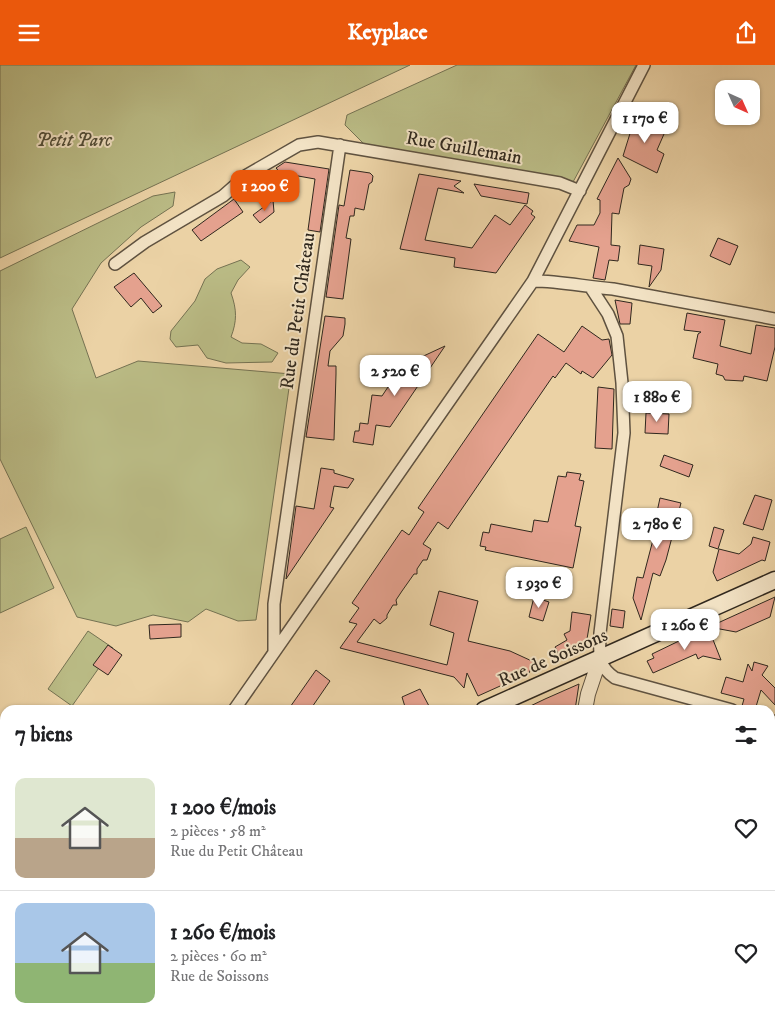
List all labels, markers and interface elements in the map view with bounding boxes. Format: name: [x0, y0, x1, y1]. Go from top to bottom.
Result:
icon: menu: [15, 19, 43, 47]
text: Keyplace: [347, 19, 428, 46]
icon: share: [732, 19, 760, 47]
north arrow: [715, 80, 760, 125]
map controls: [715, 80, 760, 125]
pin: 1 170 €: [599, 101, 691, 144]
text: 1 170 €: [622, 108, 668, 128]
street label: Rue Guillemain: [404, 126, 524, 170]
park label: Petit Parc: [36, 129, 113, 152]
pin: 1 200 €: [219, 169, 311, 212]
text: 1 200 €: [241, 176, 289, 196]
street label: Rue du Petit Château: [276, 231, 320, 391]
pin: 2 520 €: [349, 355, 441, 397]
text: 2 520 €: [371, 361, 419, 381]
pin: 1 880 €: [611, 381, 703, 423]
text: 1 880 €: [634, 387, 680, 407]
pin: 2 780 €: [611, 507, 703, 550]
text: 2 780 €: [632, 514, 682, 534]
pin: 1 930 €: [493, 567, 585, 609]
text: 1 930 €: [517, 573, 561, 593]
pin: 1 260 €: [639, 609, 731, 651]
text: 1 260 €: [662, 615, 708, 635]
street label: Rue de Soissons: [495, 624, 611, 692]
icon: filters: [732, 721, 760, 749]
text: 7 biens: [15, 722, 73, 748]
text: 1 200 €/mois: [170, 795, 276, 821]
icon: home: [55, 798, 115, 858]
icon: heart: [732, 814, 760, 842]
text: 2 pièces · 58 m²: [170, 821, 266, 841]
text: Rue du Petit Château: [170, 841, 303, 861]
text: 1 260 €/mois: [170, 920, 276, 946]
icon: home: [55, 923, 115, 983]
icon: heart: [732, 939, 760, 967]
text: 2 pièces · 60 m²: [170, 946, 267, 966]
text: Rue de Soissons: [170, 966, 269, 986]

